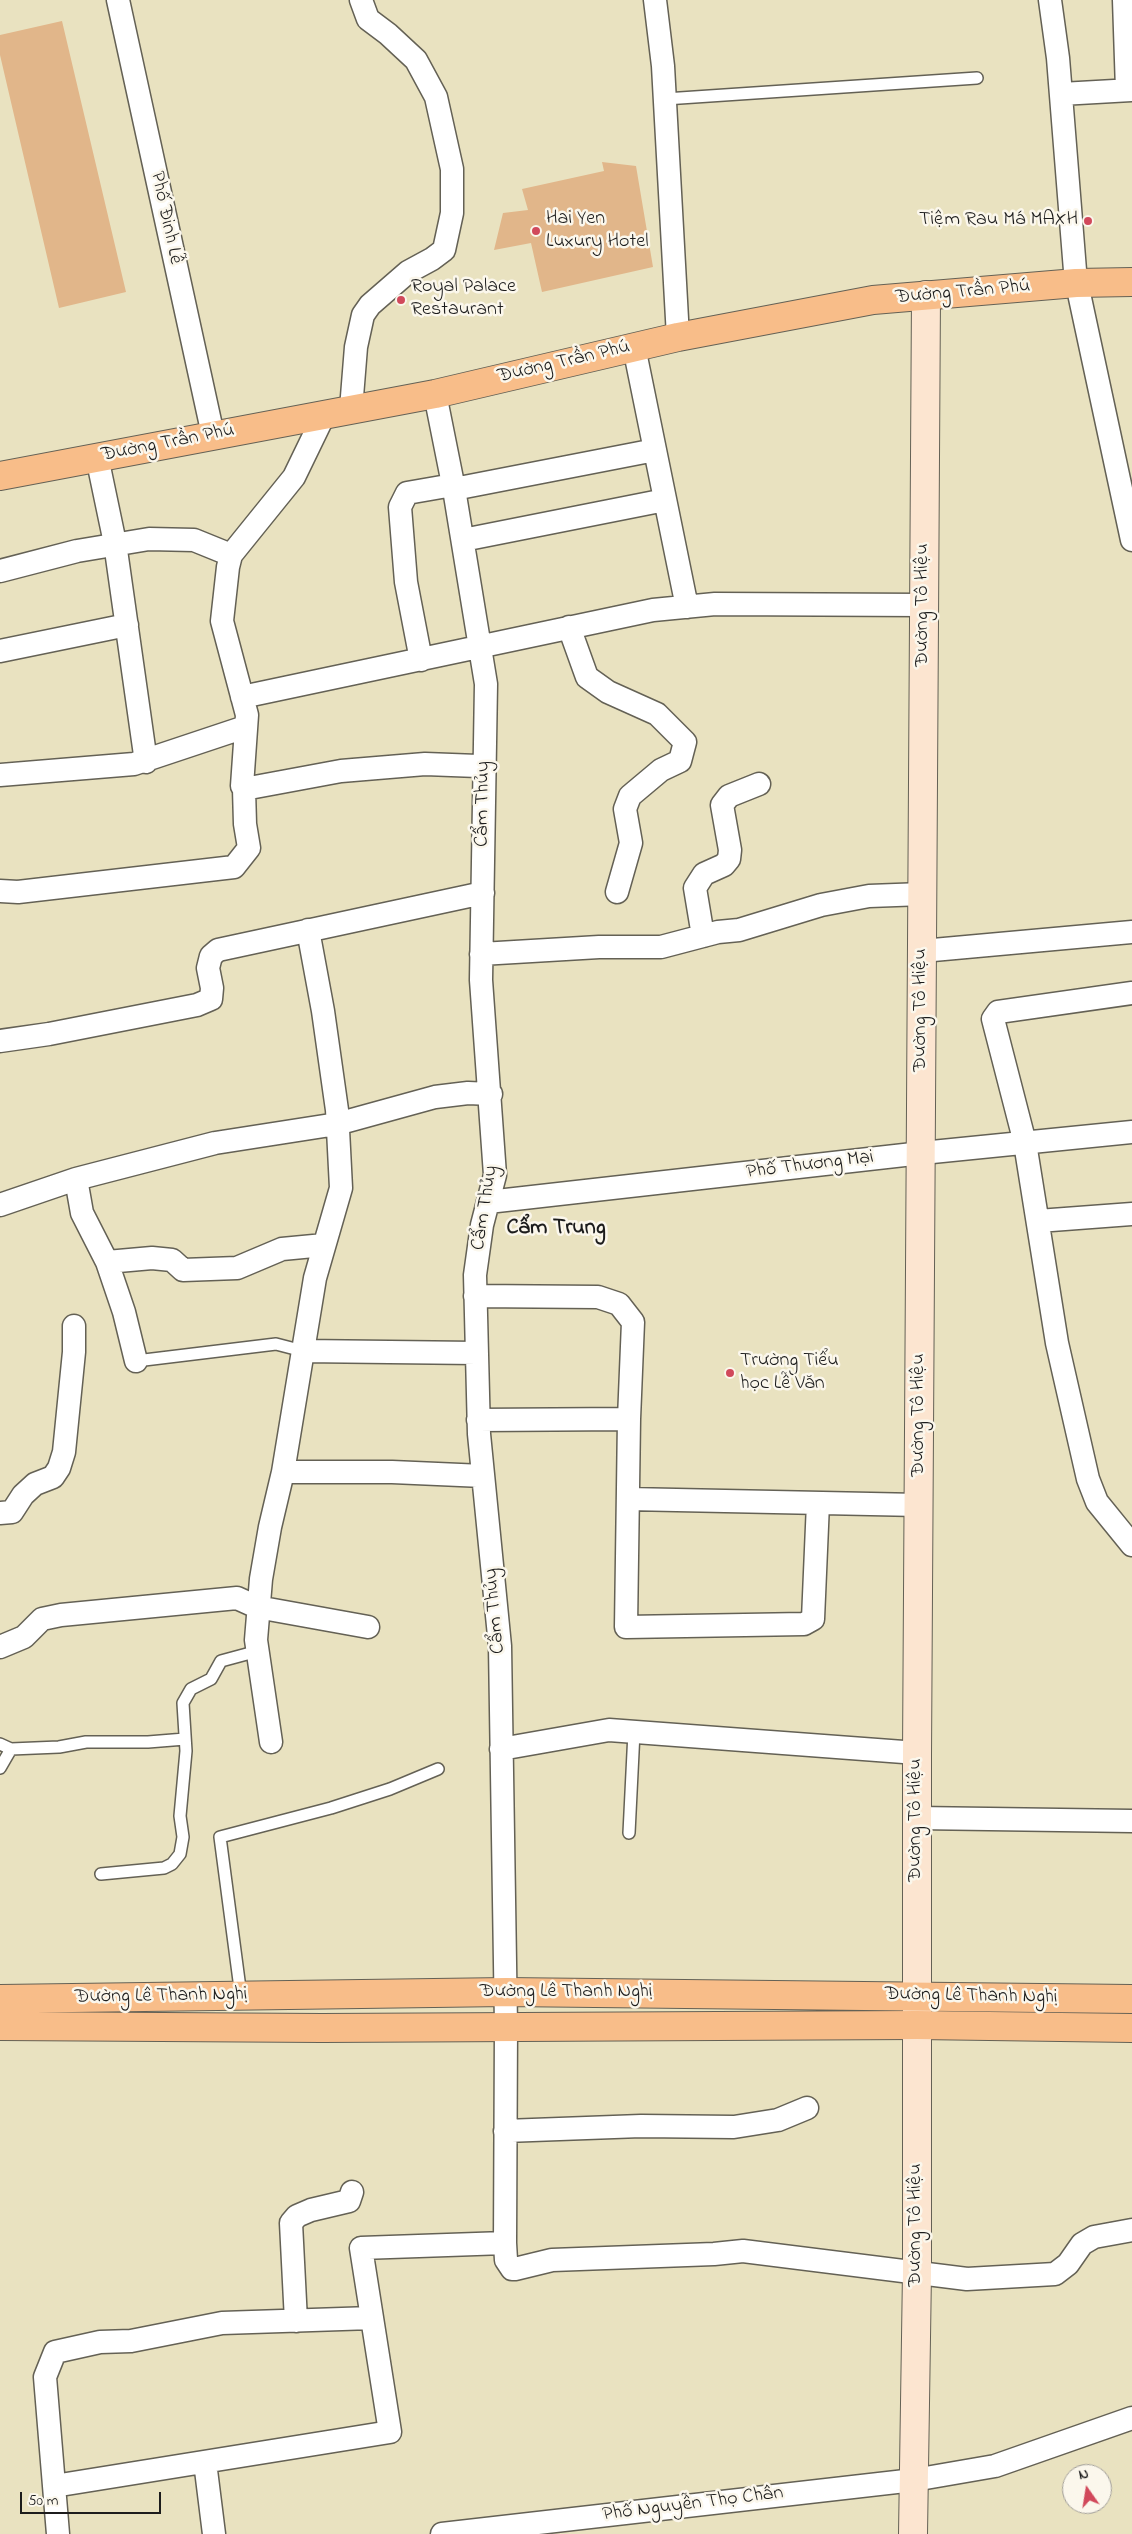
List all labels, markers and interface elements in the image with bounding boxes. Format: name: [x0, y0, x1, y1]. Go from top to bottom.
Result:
street label: Phố Đinh Lễ: [143, 169, 187, 267]
place label: Hai Yen Luxury Hotel: [546, 208, 648, 255]
place label: Tiệm Rau Má MAXH: [919, 209, 1078, 233]
marker: Tiệm Rau Má MAXH: [1082, 215, 1094, 227]
marker: Hai Yen Luxury Hotel: [530, 225, 542, 237]
street label: Đường Trần Phú: [895, 275, 1031, 311]
place label: Royal Palace Restaurant: [411, 276, 516, 323]
marker: Royal Palace Restaurant: [395, 294, 407, 306]
street label: Đường Trần Phú: [496, 336, 632, 390]
street label: Đường Trần Phú: [99, 419, 237, 469]
street label: Đường Tô Hiệu: [912, 543, 936, 667]
street label: Cẩm Thủy: [471, 761, 497, 847]
street label: Đường Tô Hiệu: [910, 948, 934, 1072]
street label: Phố Thương Mại: [745, 1146, 875, 1186]
street label: Cẩm Thủy: [467, 1164, 505, 1252]
district label: Cẩm Trung: [506, 1216, 606, 1242]
place label: Trường Tiểu học Lễ Văn: [740, 1350, 839, 1397]
street label: Đường Tô Hiệu: [908, 1353, 932, 1477]
marker: Trường Tiểu học Lễ Văn: [724, 1367, 736, 1379]
street label: Cẩm Thủy: [480, 1567, 512, 1655]
street label: Đường Tô Hiệu: [905, 1758, 929, 1882]
street label: Đường Lê Thanh Nghị: [480, 1981, 652, 2005]
street label: Đường Lê Thanh Nghị: [75, 1983, 247, 2011]
street label: Đường Lê Thanh Nghị: [885, 1983, 1057, 2011]
street label: Đường Tô Hiệu: [905, 2163, 929, 2287]
north arrow: [1062, 2464, 1112, 2514]
text: N: [1077, 2464, 1091, 2486]
scale bar: [22, 2482, 164, 2514]
street label: Phố Nguyễn Thọ Chân: [601, 2482, 785, 2528]
text: 50 m: [28, 2490, 58, 2512]

